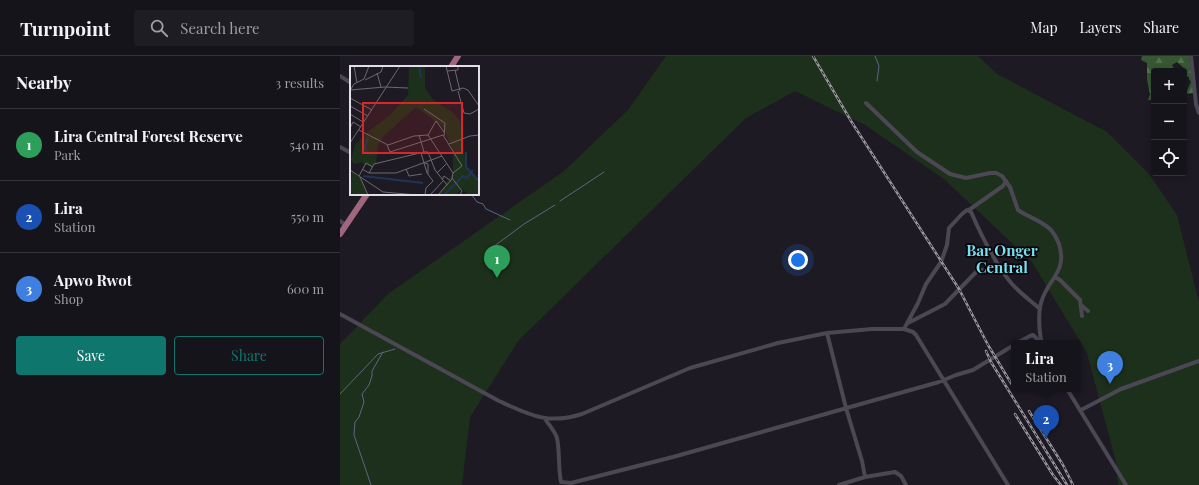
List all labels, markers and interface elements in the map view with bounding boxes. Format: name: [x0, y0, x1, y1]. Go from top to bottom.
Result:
search box: [134, 10, 414, 46]
text: Turnpoint: [20, 15, 110, 41]
icon: search: [148, 17, 170, 39]
text: Search here: [180, 18, 260, 38]
text: Map: [1030, 18, 1058, 37]
text: Layers: [1080, 18, 1121, 37]
text: Share: [1143, 18, 1179, 37]
inset map: [350, 66, 479, 195]
map controls: [1151, 68, 1187, 176]
button: +: [1151, 68, 1187, 104]
text: Nearby: [16, 71, 71, 93]
text: 3 results: [275, 74, 324, 91]
button: −: [1151, 104, 1187, 140]
text: Lira Central Forest Reserve: [54, 126, 243, 146]
text: 1: [27, 136, 31, 153]
text: 540 m: [290, 136, 324, 153]
button: locate: [1151, 140, 1187, 176]
text: Park: [54, 146, 81, 163]
text: Lira: [54, 198, 83, 218]
text: 2: [26, 208, 32, 225]
text: 550 m: [291, 208, 324, 225]
text: Station: [54, 218, 95, 235]
district label: Bar Onger Central: [966, 240, 1038, 277]
pin: 1: [484, 245, 510, 278]
your location: [788, 250, 808, 270]
text: Apwo Rwot: [54, 270, 132, 290]
text: 3: [26, 280, 32, 297]
text: 600 m: [287, 280, 324, 297]
text: Shop: [54, 290, 83, 307]
button: Save: [16, 336, 166, 375]
button: Share: [174, 336, 324, 375]
popup: [1011, 340, 1081, 392]
text: Lira: [1025, 348, 1054, 368]
pin: 3: [1097, 351, 1123, 384]
text: Station: [1025, 368, 1067, 385]
pin: 2: [1033, 405, 1059, 438]

